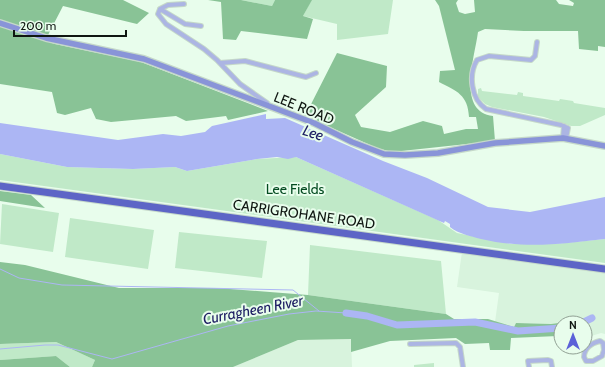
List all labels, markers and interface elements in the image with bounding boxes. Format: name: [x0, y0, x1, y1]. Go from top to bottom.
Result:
scale bar: [14, 12, 126, 38]
text: 200 m: [20, 18, 56, 33]
street label: LEE ROAD: [271, 88, 337, 128]
water label: Lee: [300, 121, 326, 145]
park label: Lee Fields: [266, 180, 324, 198]
street label: CARRIGROHANE ROAD: [232, 195, 376, 233]
water label: Curragheen River: [201, 291, 306, 329]
north arrow: [553, 315, 593, 355]
text: N: [569, 318, 577, 332]

